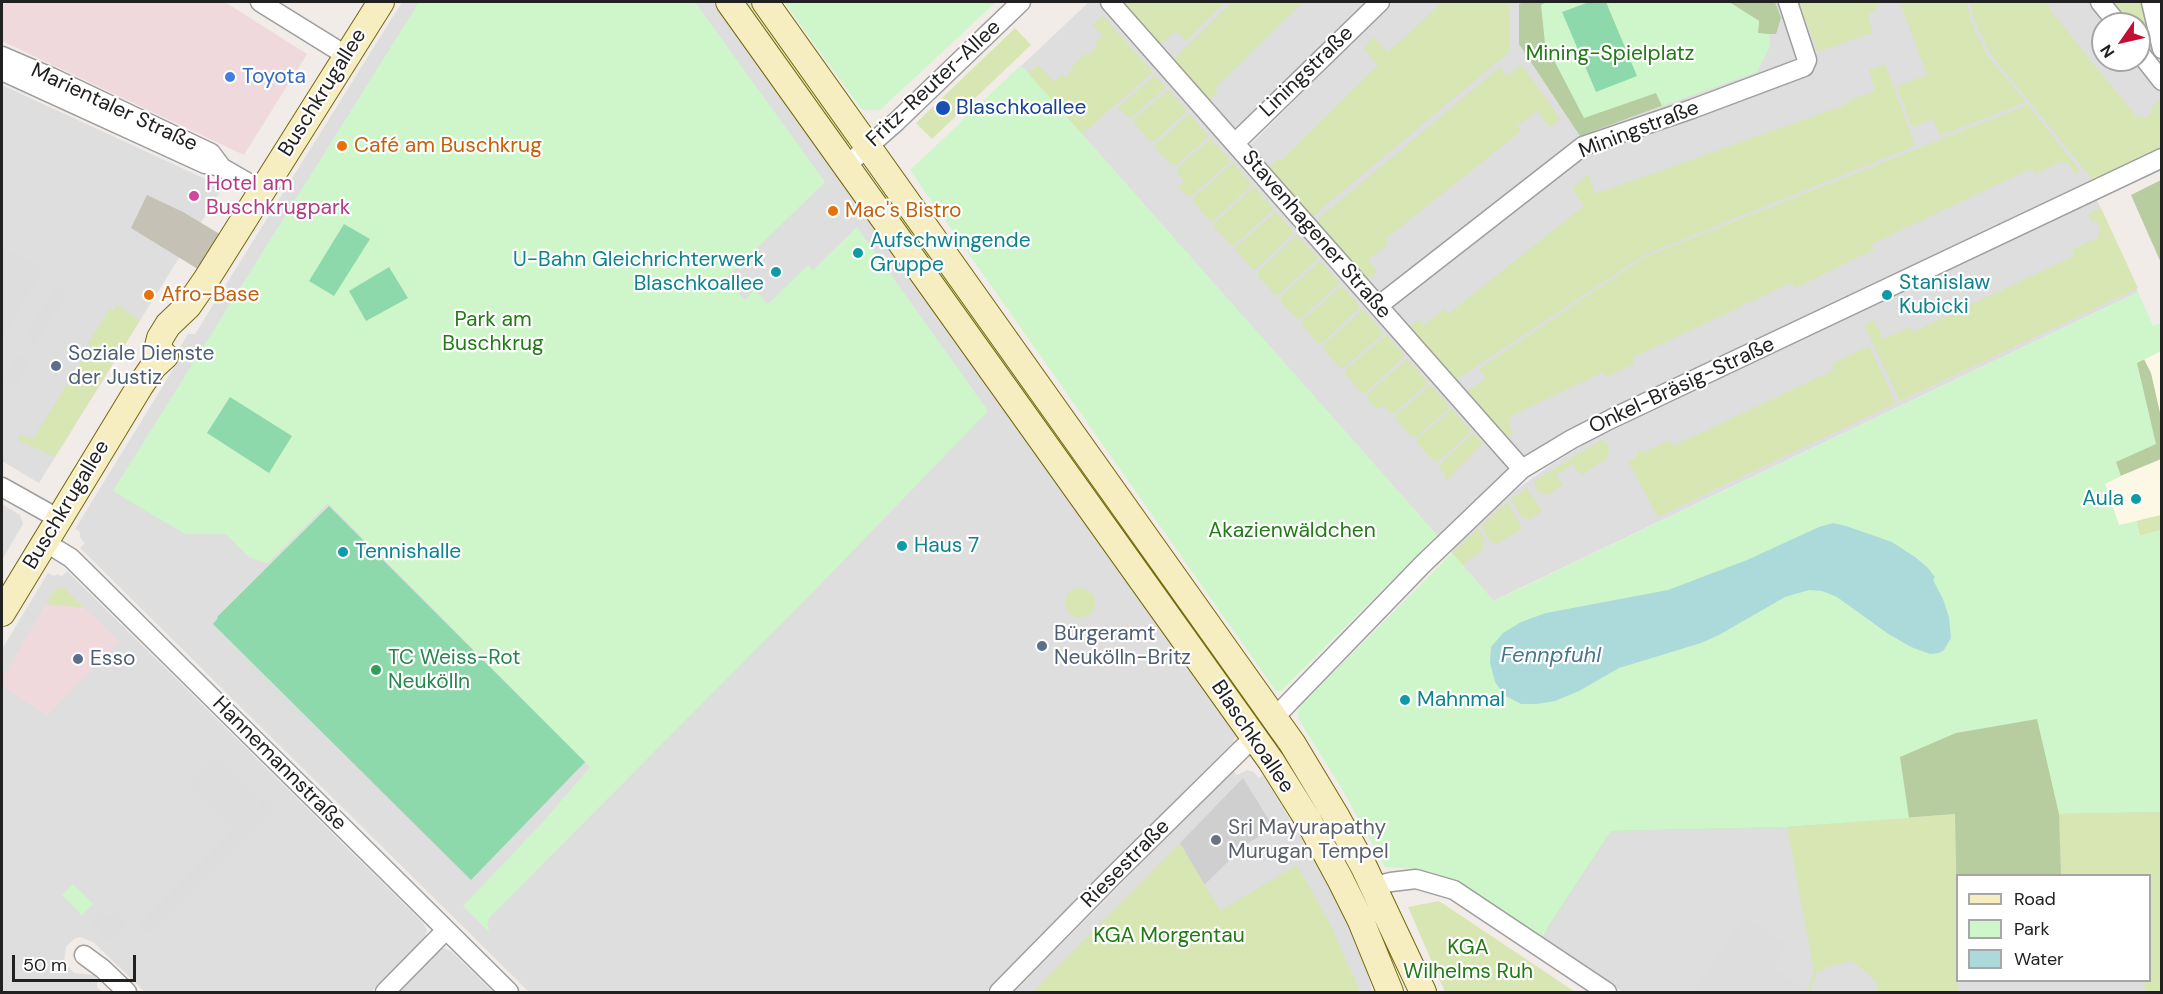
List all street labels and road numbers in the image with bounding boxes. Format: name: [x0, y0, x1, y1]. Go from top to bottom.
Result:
street label: Fritz-Reuter-Allee: [862, 15, 1006, 153]
street label: Liningstraße: [1255, 21, 1359, 123]
street label: Buschkrugallee: [274, 24, 372, 162]
street label: Marientaler Straße: [27, 58, 201, 158]
street label: Miningstraße: [1575, 96, 1703, 164]
street label: Stavenhagener Straße: [1236, 146, 1396, 324]
street label: Onkel-Bräsig-Straße: [1585, 332, 1779, 440]
street label: Buschkrugallee: [19, 436, 115, 574]
street label: Blaschkoallee: [1205, 676, 1299, 798]
street label: Hannemannstraße: [207, 692, 351, 836]
street label: Riesestraße: [1076, 814, 1176, 914]

